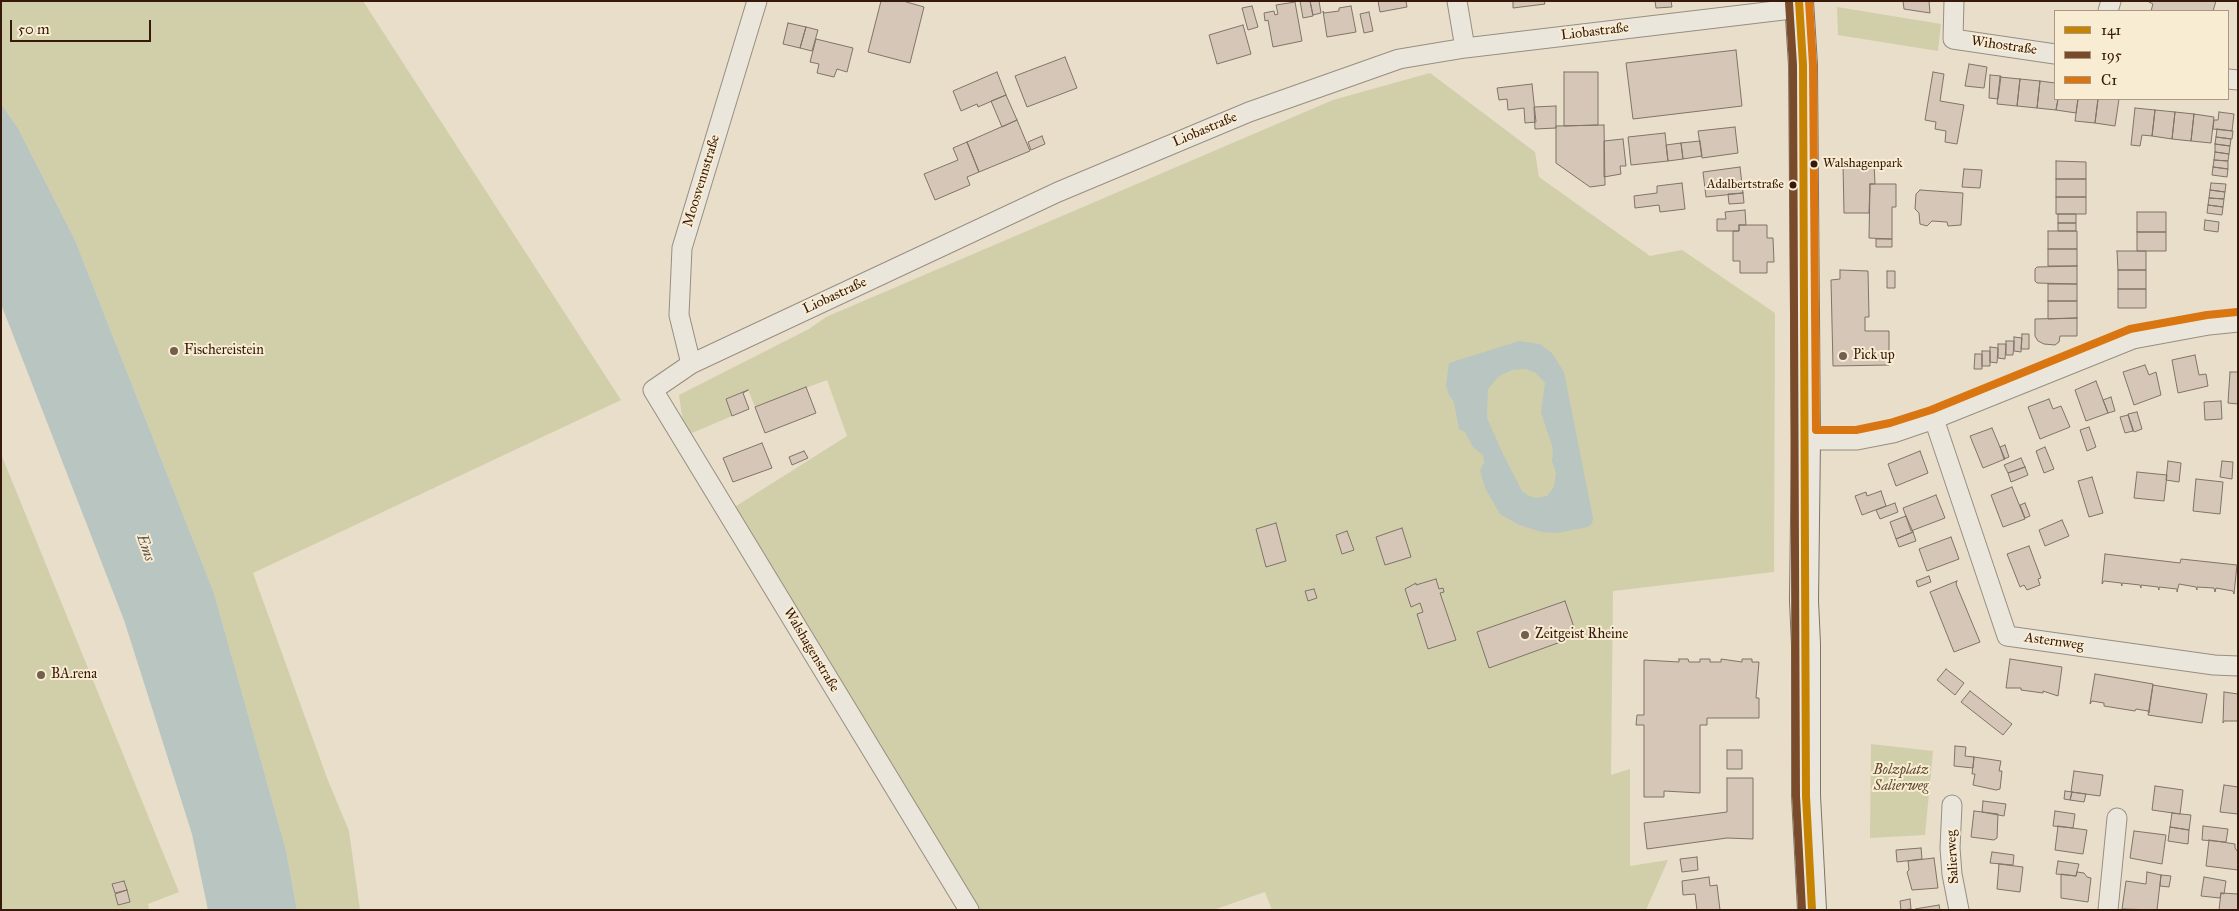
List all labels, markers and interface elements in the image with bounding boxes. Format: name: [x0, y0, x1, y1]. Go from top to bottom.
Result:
scale bar: [12, 10, 154, 42]
legend: [2054, 10, 2229, 100]
text: 50 m: [18, 20, 50, 38]
street label: Liobastraße: [1560, 20, 1630, 44]
text: 141: [2101, 21, 2121, 39]
street label: Wihostraße: [1970, 33, 2038, 59]
text: 195: [2101, 46, 2122, 64]
text: C1: [2101, 71, 2117, 89]
street label: Liobastraße: [1170, 109, 1240, 151]
street label: Moosvennstraße: [680, 133, 724, 229]
place label: Walshagenpark: [1823, 156, 1902, 172]
marker: Walshagenpark: [1809, 159, 1819, 169]
place label: Adalbertstraße: [1707, 177, 1784, 193]
marker: Adalbertstraße: [1788, 180, 1798, 190]
street label: Liobastraße: [801, 274, 869, 318]
place label: Fischereistein: [184, 343, 264, 359]
marker: Fischereistein: [168, 345, 180, 357]
place label: Pick up: [1853, 348, 1895, 364]
marker: Pick up: [1837, 350, 1849, 362]
water label: Ems: [132, 532, 158, 564]
street label: Walshagenstraße: [779, 605, 843, 695]
place label: Zeitgeist Rheine: [1535, 627, 1628, 643]
marker: Zeitgeist Rheine: [1519, 629, 1531, 641]
street label: Asternweg: [2023, 630, 2085, 654]
place label: BA.rena: [51, 667, 97, 683]
marker: BA.rena: [35, 669, 47, 681]
park label: Bolzplatz Salierweg: [1873, 763, 1929, 796]
street label: Salierweg: [1943, 830, 1963, 884]

